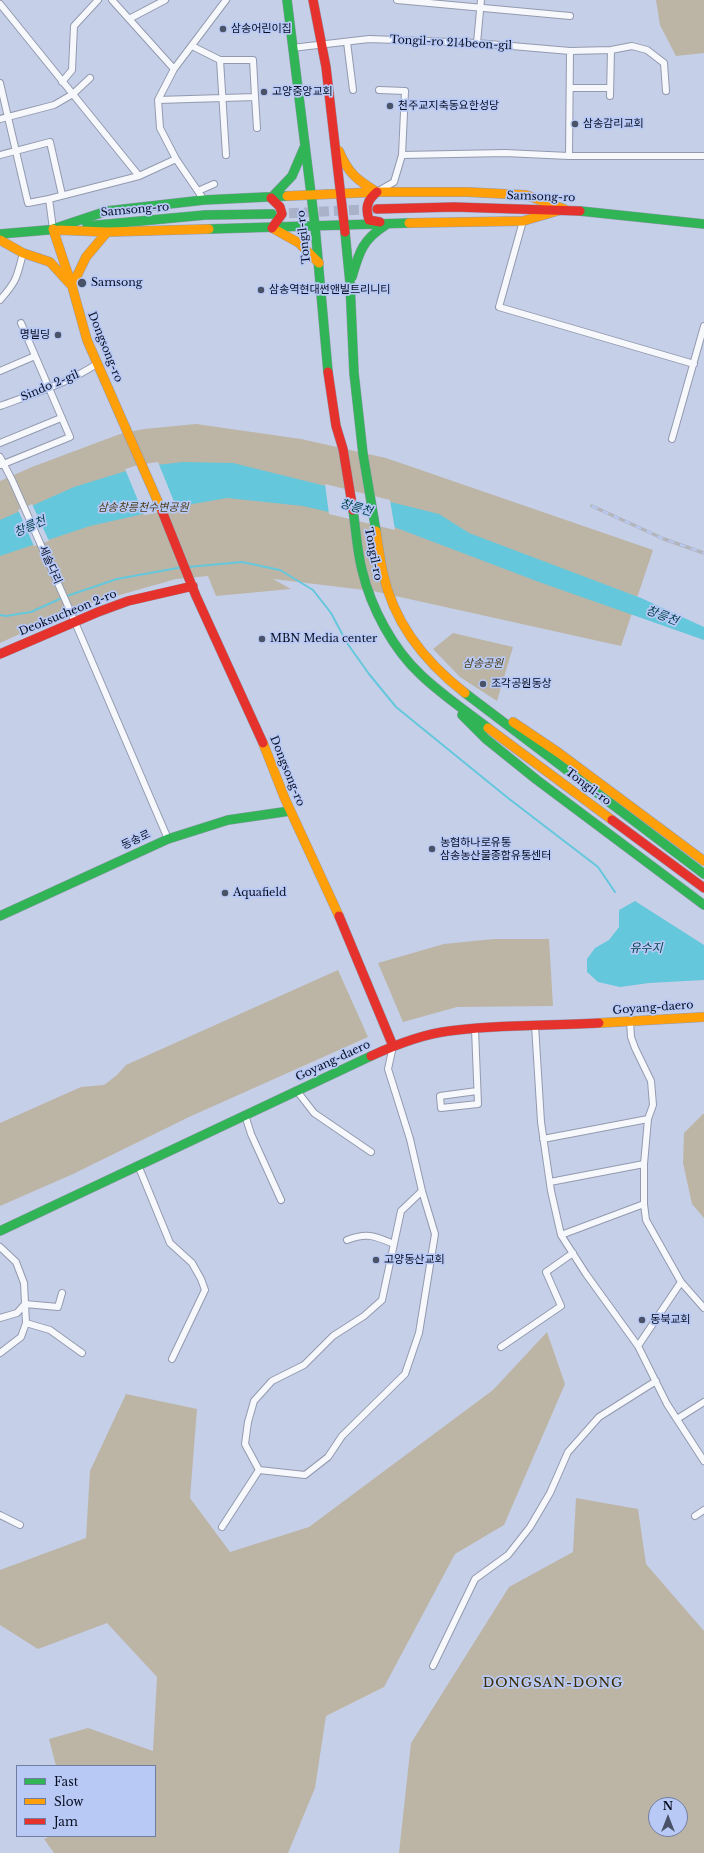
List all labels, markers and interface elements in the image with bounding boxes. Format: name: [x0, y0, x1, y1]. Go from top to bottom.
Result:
place label: 삼송어린이집: [231, 22, 292, 36]
marker: 삼송어린이집: [218, 24, 228, 34]
street label: Tongil-ro 214beon-gil: [390, 33, 512, 53]
place label: 고양중앙교회: [272, 85, 333, 99]
marker: 고양중앙교회: [259, 87, 269, 97]
place label: 천주교지축동요한성당: [398, 99, 499, 113]
marker: 천주교지축동요한성당: [385, 101, 395, 111]
place label: 삼송감리교회: [583, 117, 644, 131]
marker: 삼송감리교회: [570, 119, 580, 129]
street label: Samsong-ro: [506, 189, 576, 205]
street label: Samsong-ro: [100, 200, 170, 220]
street label: Tongil-ro: [295, 210, 313, 264]
place label: Samsong: [91, 276, 142, 290]
marker: Samsong: [76, 277, 88, 289]
place label: 삼송역현대썬앤빌트리니티: [269, 283, 390, 297]
marker: 삼송역현대썬앤빌트리니티: [256, 285, 266, 295]
street label: Dongsong-ro: [85, 310, 125, 384]
place label: 명빌딩: [20, 328, 50, 342]
marker: 명빌딩: [53, 330, 63, 340]
street label: Sindo 2-gil: [19, 368, 81, 404]
water label: 창릉천: [338, 497, 374, 519]
park label: 삼송창릉천수변공원: [97, 501, 189, 515]
water label: 창릉천: [12, 514, 48, 540]
street label: Tongil-ro: [361, 526, 385, 582]
street label: 세솔다리: [36, 544, 64, 586]
street label: Deoksucheon 2-ro: [17, 587, 119, 639]
water label: 창릉천: [644, 603, 680, 629]
place label: MBN Media center: [270, 632, 377, 646]
marker: MBN Media center: [257, 634, 267, 644]
park label: 삼송공원: [463, 657, 503, 671]
place label: 조각공원동상: [491, 677, 552, 691]
marker: 조각공원동상: [478, 679, 488, 689]
street label: Dongsong-ro: [267, 734, 307, 808]
street label: Tongil-ro: [563, 766, 613, 808]
street label: 동송로: [119, 828, 153, 852]
place label: 농협하나로유통 삼송농산물종합유통센터: [440, 836, 551, 862]
marker: 농협하나로유통 삼송농산물종합유통센터: [427, 844, 437, 854]
place label: Aquafield: [233, 886, 286, 900]
marker: Aquafield: [220, 888, 230, 898]
water label: 유수지: [629, 942, 663, 956]
street label: Goyang-daero: [612, 999, 694, 1017]
street label: Goyang-daero: [294, 1038, 372, 1084]
place label: 고양동산교회: [384, 1253, 445, 1267]
marker: 고양동산교회: [371, 1255, 381, 1265]
place label: 동북교회: [650, 1313, 690, 1327]
marker: 동북교회: [637, 1315, 647, 1325]
district label: DONGSAN-DONG: [483, 1675, 623, 1691]
legend: [16, 1765, 156, 1837]
text: Fast: [54, 1774, 78, 1789]
text: Slow: [54, 1794, 83, 1809]
north arrow: [648, 1797, 688, 1837]
text: N: [663, 1799, 673, 1813]
text: Jam: [54, 1814, 78, 1829]

